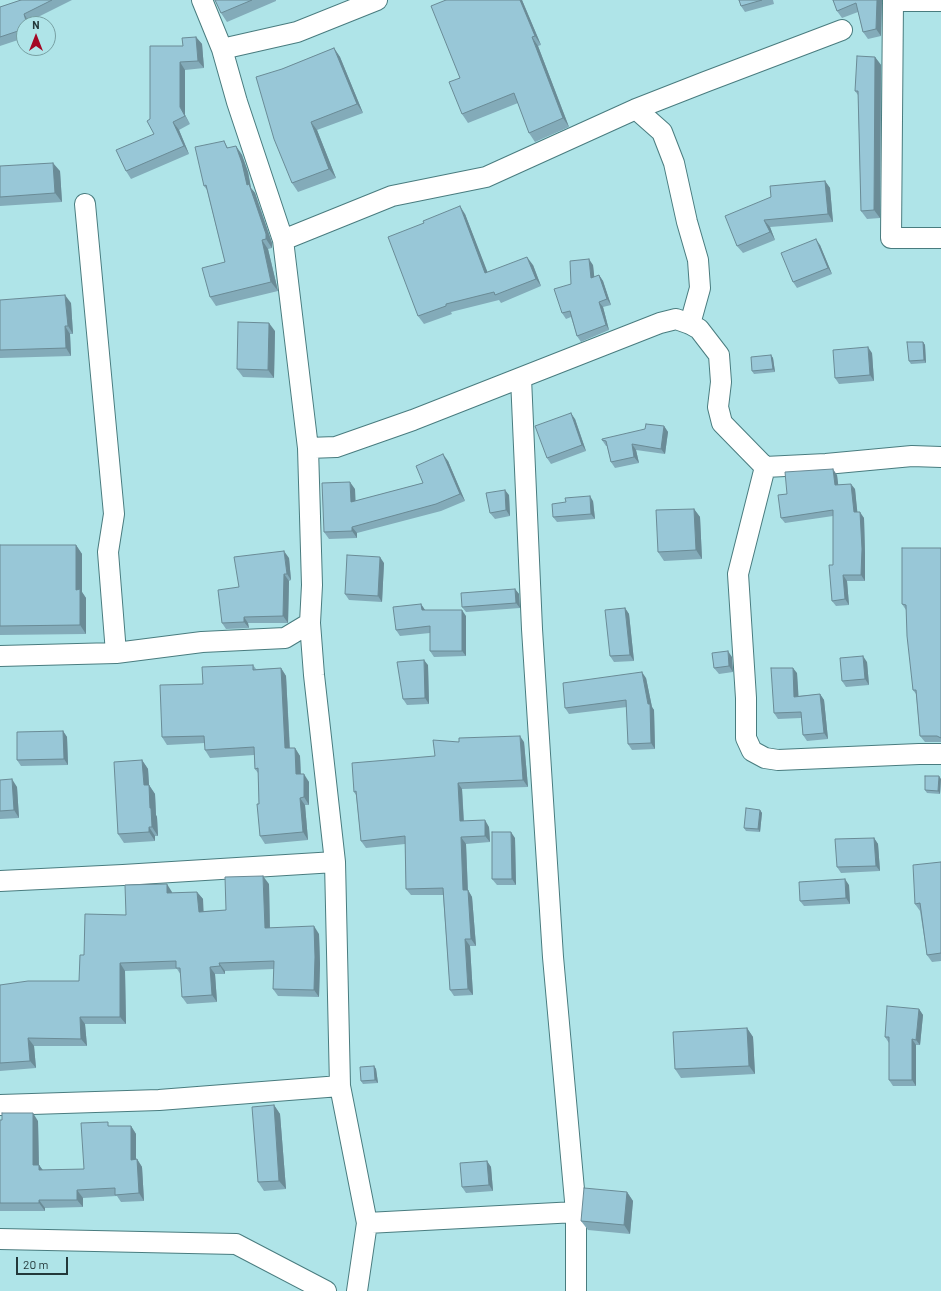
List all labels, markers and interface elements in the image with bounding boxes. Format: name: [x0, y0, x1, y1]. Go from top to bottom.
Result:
north arrow: [16, 16, 56, 56]
text: N: [32, 18, 40, 31]
scale bar: [18, 1249, 70, 1275]
text: 20 m: [23, 1257, 49, 1271]

